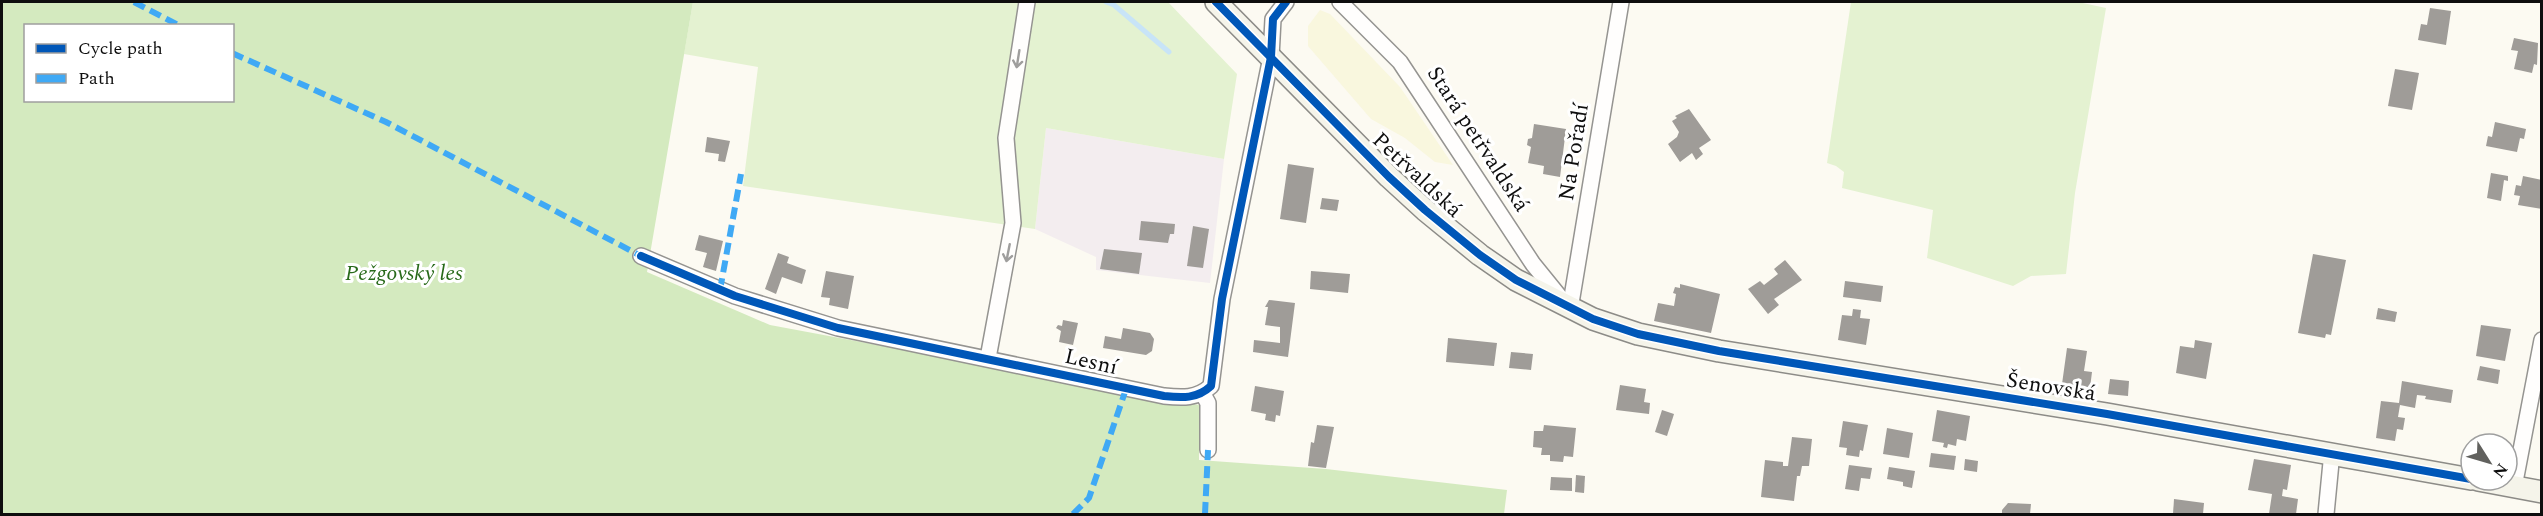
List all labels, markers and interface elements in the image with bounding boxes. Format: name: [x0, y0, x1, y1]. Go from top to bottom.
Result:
legend: [24, 24, 234, 102]
text: Cycle path: [78, 35, 163, 62]
one-way arrow: [1013, 49, 1024, 69]
street label: Stará petřvaldská: [1418, 60, 1538, 219]
text: Path: [78, 65, 115, 92]
street label: Na Pořadí: [1550, 100, 1598, 203]
street label: Petřvaldská: [1364, 124, 1470, 226]
one-way arrow: [1002, 242, 1013, 262]
park label: Pežgovský les: [345, 257, 463, 290]
street label: Lesní: [1061, 340, 1122, 384]
street label: Šenovská: [2004, 364, 2098, 410]
north arrow: [2459, 432, 2519, 492]
text: N: [2487, 458, 2514, 483]

